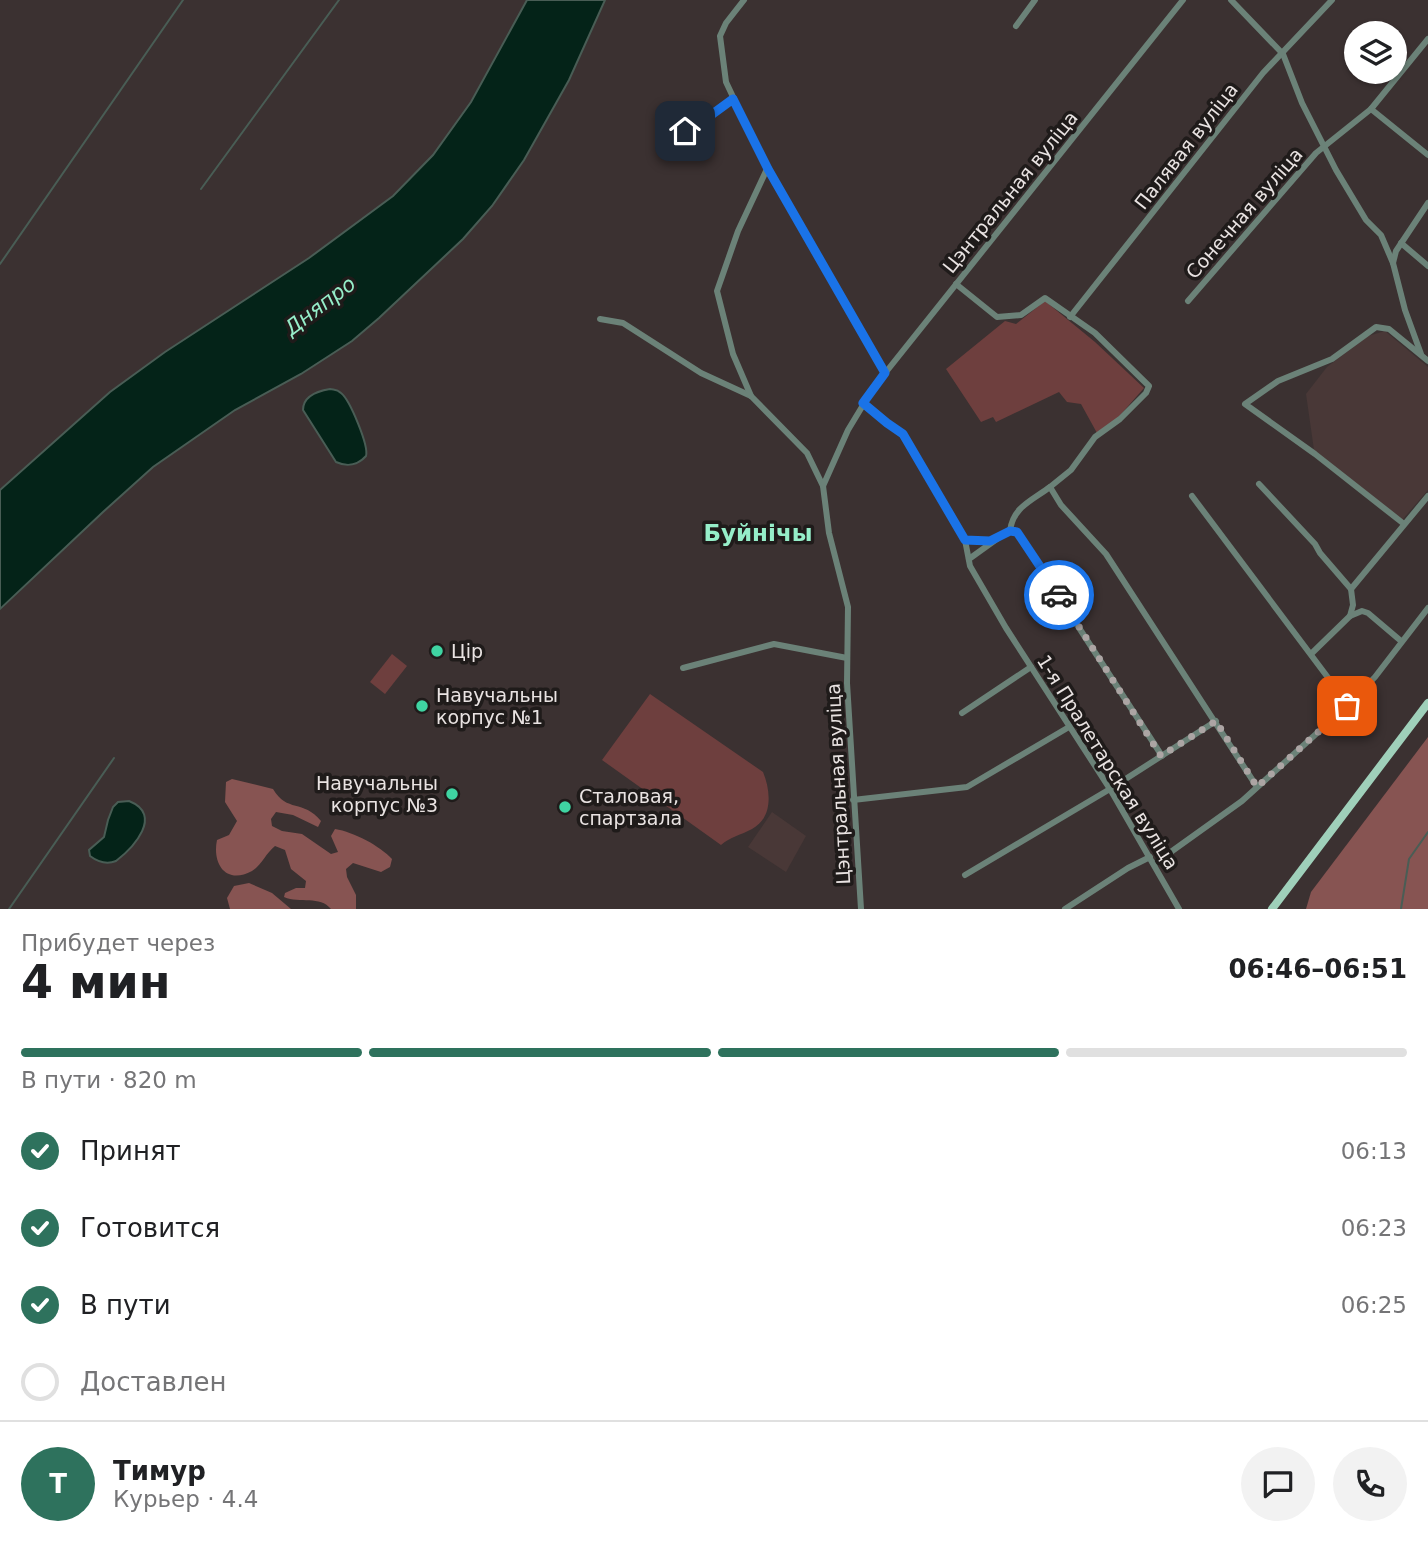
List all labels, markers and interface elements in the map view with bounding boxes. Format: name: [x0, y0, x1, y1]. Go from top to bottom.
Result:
map controls: [1344, 21, 1407, 84]
button: layers: [1344, 21, 1407, 84]
street label: Палявая вуліца: [1130, 78, 1242, 214]
pin: [655, 101, 715, 161]
street label: Цэнтральная вуліца: [938, 107, 1082, 277]
icon: home: [666, 112, 704, 150]
street label: Сонечная вуліца: [1181, 143, 1307, 283]
water label: Дняпро: [279, 272, 360, 341]
district label: Буйнічы: [703, 520, 813, 546]
courier: [1024, 560, 1094, 630]
icon: car: [1040, 576, 1078, 614]
place label: Цір: [451, 640, 483, 662]
marker: Цір: [429, 643, 445, 659]
street label: 1-я Пралетарская вуліца: [1033, 651, 1183, 873]
pin: [1317, 676, 1377, 736]
street label: Цэнтральная вуліца: [822, 683, 854, 885]
place label: Навучальны корпус №1: [436, 684, 558, 728]
icon: bag: [1328, 687, 1366, 725]
marker: Навучальны корпус №1: [414, 698, 430, 714]
place label: Навучальны корпус №3: [316, 772, 438, 816]
place label: Сталовая, спартзала: [579, 785, 682, 829]
marker: Навучальны корпус №3: [444, 786, 460, 802]
marker: Сталовая, спартзала: [557, 799, 573, 815]
text: Прибудет через: [21, 930, 215, 956]
text: 06:46–06:51: [1228, 954, 1407, 984]
text: 4 мин: [21, 955, 171, 1009]
text: В пути · 820 m: [21, 1067, 197, 1093]
icon: check: [21, 1132, 59, 1170]
text: Принят: [80, 1136, 181, 1166]
text: 06:13: [1341, 1138, 1407, 1164]
icon: check: [21, 1209, 59, 1247]
text: Готовится: [80, 1213, 220, 1243]
text: 06:23: [1341, 1215, 1407, 1241]
icon: check: [21, 1286, 59, 1324]
text: В пути: [80, 1290, 171, 1320]
text: 06:25: [1341, 1292, 1407, 1318]
text: Доставлен: [80, 1367, 227, 1397]
button: chat: [1241, 1447, 1315, 1521]
button: phone: [1333, 1447, 1407, 1521]
text: Тимур: [113, 1456, 206, 1486]
text: Т: [49, 1469, 67, 1499]
text: Курьер · 4.4: [113, 1486, 258, 1512]

